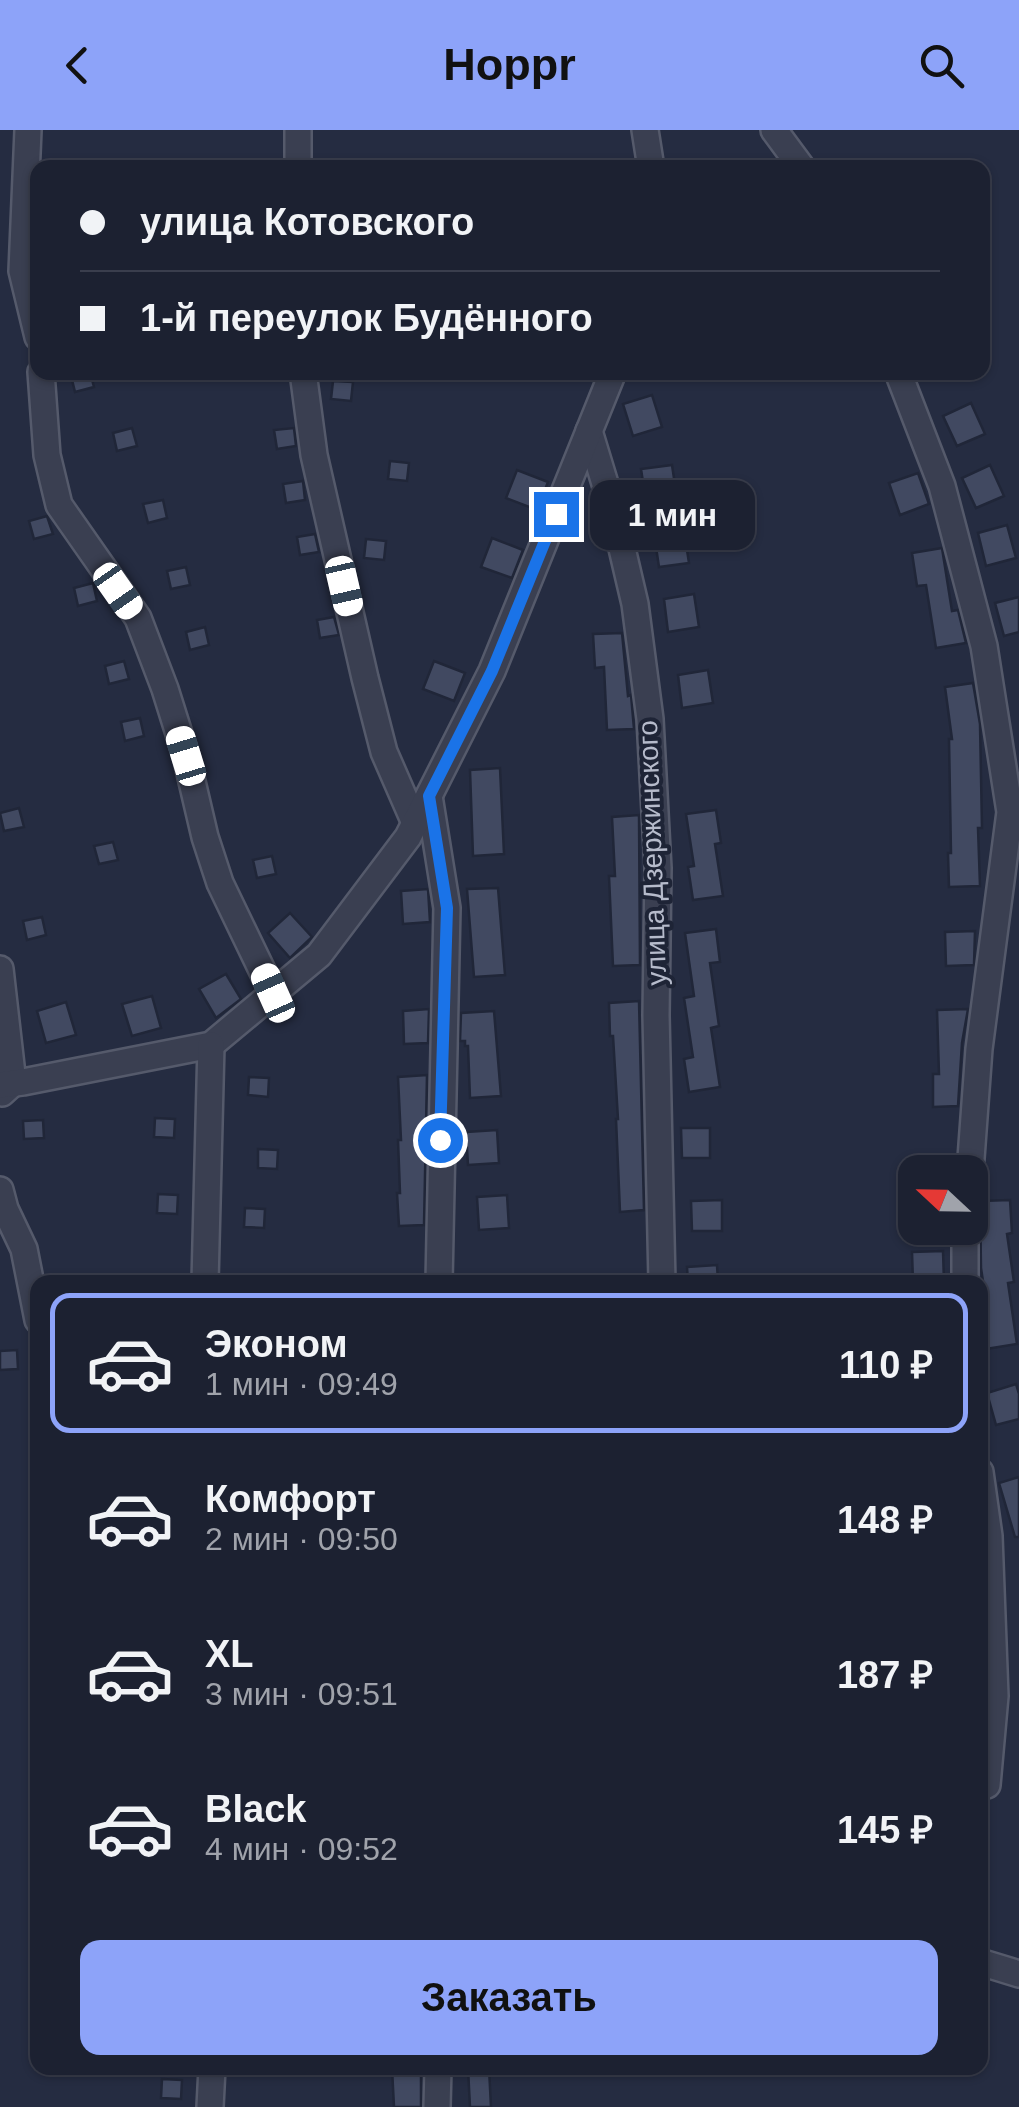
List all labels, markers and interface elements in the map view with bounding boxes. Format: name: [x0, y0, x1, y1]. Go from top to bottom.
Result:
icon: back: [50, 38, 105, 93]
icon: search: [914, 38, 969, 93]
text: Hoppr: [443, 39, 576, 90]
text: улица Котовского: [140, 201, 474, 243]
text: 1-й переулок Будённого: [140, 297, 593, 339]
callout: 1 мин: [591, 479, 756, 549]
route end: [534, 492, 579, 537]
text: 1 мин: [628, 497, 717, 533]
car: [323, 553, 365, 619]
car: [89, 558, 147, 624]
street label: улица Дзержинского: [632, 720, 672, 986]
car: [163, 723, 209, 789]
car: [247, 959, 299, 1027]
route start: [418, 1118, 463, 1163]
north arrow: [898, 1155, 988, 1245]
map controls: [898, 1155, 988, 1245]
icon: car: [85, 1318, 175, 1408]
text: Эконом: [205, 1323, 348, 1365]
text: 110 ₽: [839, 1344, 933, 1386]
text: 1 мин · 09:49: [205, 1366, 398, 1402]
icon: car: [85, 1473, 175, 1563]
text: Комфорт: [205, 1478, 376, 1520]
text: 148 ₽: [837, 1499, 933, 1541]
text: 2 мин · 09:50: [205, 1521, 398, 1557]
icon: car: [85, 1628, 175, 1718]
text: XL: [205, 1633, 254, 1675]
text: 187 ₽: [837, 1654, 933, 1696]
text: 3 мин · 09:51: [205, 1676, 398, 1712]
icon: car: [85, 1783, 175, 1873]
text: Black: [205, 1788, 306, 1830]
text: 145 ₽: [837, 1809, 933, 1851]
text: 4 мин · 09:52: [205, 1831, 398, 1867]
button: Заказать: [80, 1940, 938, 2055]

